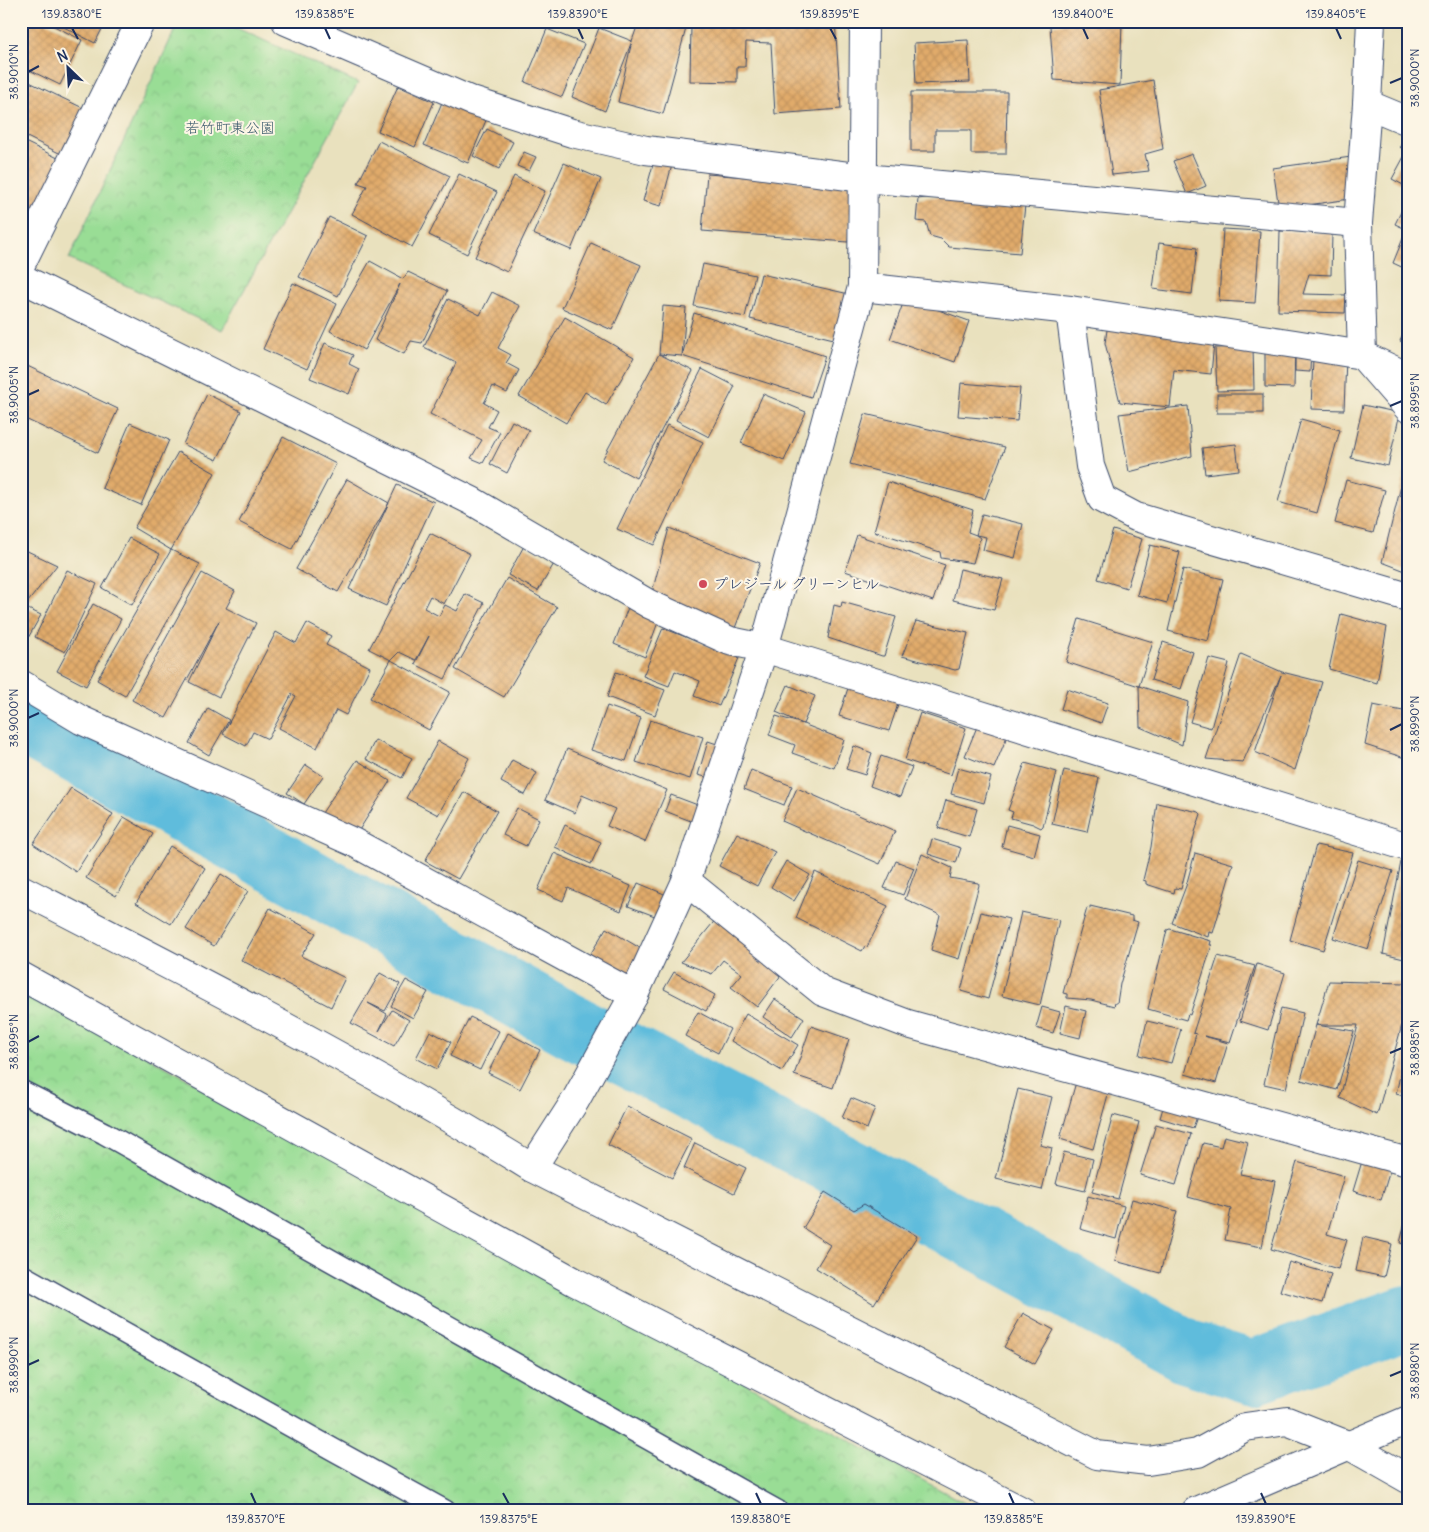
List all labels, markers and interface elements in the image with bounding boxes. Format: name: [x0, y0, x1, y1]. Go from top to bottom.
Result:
text: 139.8380°E: [42, 6, 102, 21]
text: 139.8385°E: [295, 6, 355, 21]
text: 139.8390°E: [548, 6, 608, 21]
text: 139.8395°E: [800, 6, 860, 21]
text: 139.8400°E: [1052, 6, 1114, 21]
text: 139.8405°E: [1306, 6, 1366, 21]
north arrow: [42, 42, 92, 92]
text: 38.9010°N: [6, 44, 21, 100]
text: N: [54, 46, 71, 66]
text: 38.9000°N: [1407, 48, 1422, 108]
park label: 若竹町東公園: [185, 118, 275, 137]
text: 38.9005°N: [6, 366, 21, 424]
text: 38.8995°N: [1407, 373, 1422, 429]
place label: プレジール グリーンヒル: [713, 574, 879, 593]
marker: プレジール グリーンヒル: [697, 578, 709, 590]
text: 38.9000°N: [6, 688, 21, 748]
text: 38.8990°N: [1407, 695, 1422, 753]
text: 38.8995°N: [6, 1014, 21, 1070]
text: 38.8985°N: [1407, 1020, 1422, 1076]
text: 38.8990°N: [6, 1336, 21, 1394]
text: 38.8980°N: [1407, 1342, 1422, 1400]
text: 139.8370°E: [226, 1511, 286, 1526]
text: 139.8375°E: [480, 1511, 538, 1526]
text: 139.8380°E: [731, 1511, 791, 1526]
text: 139.8385°E: [984, 1511, 1044, 1526]
text: 139.8390°E: [1236, 1511, 1296, 1526]

